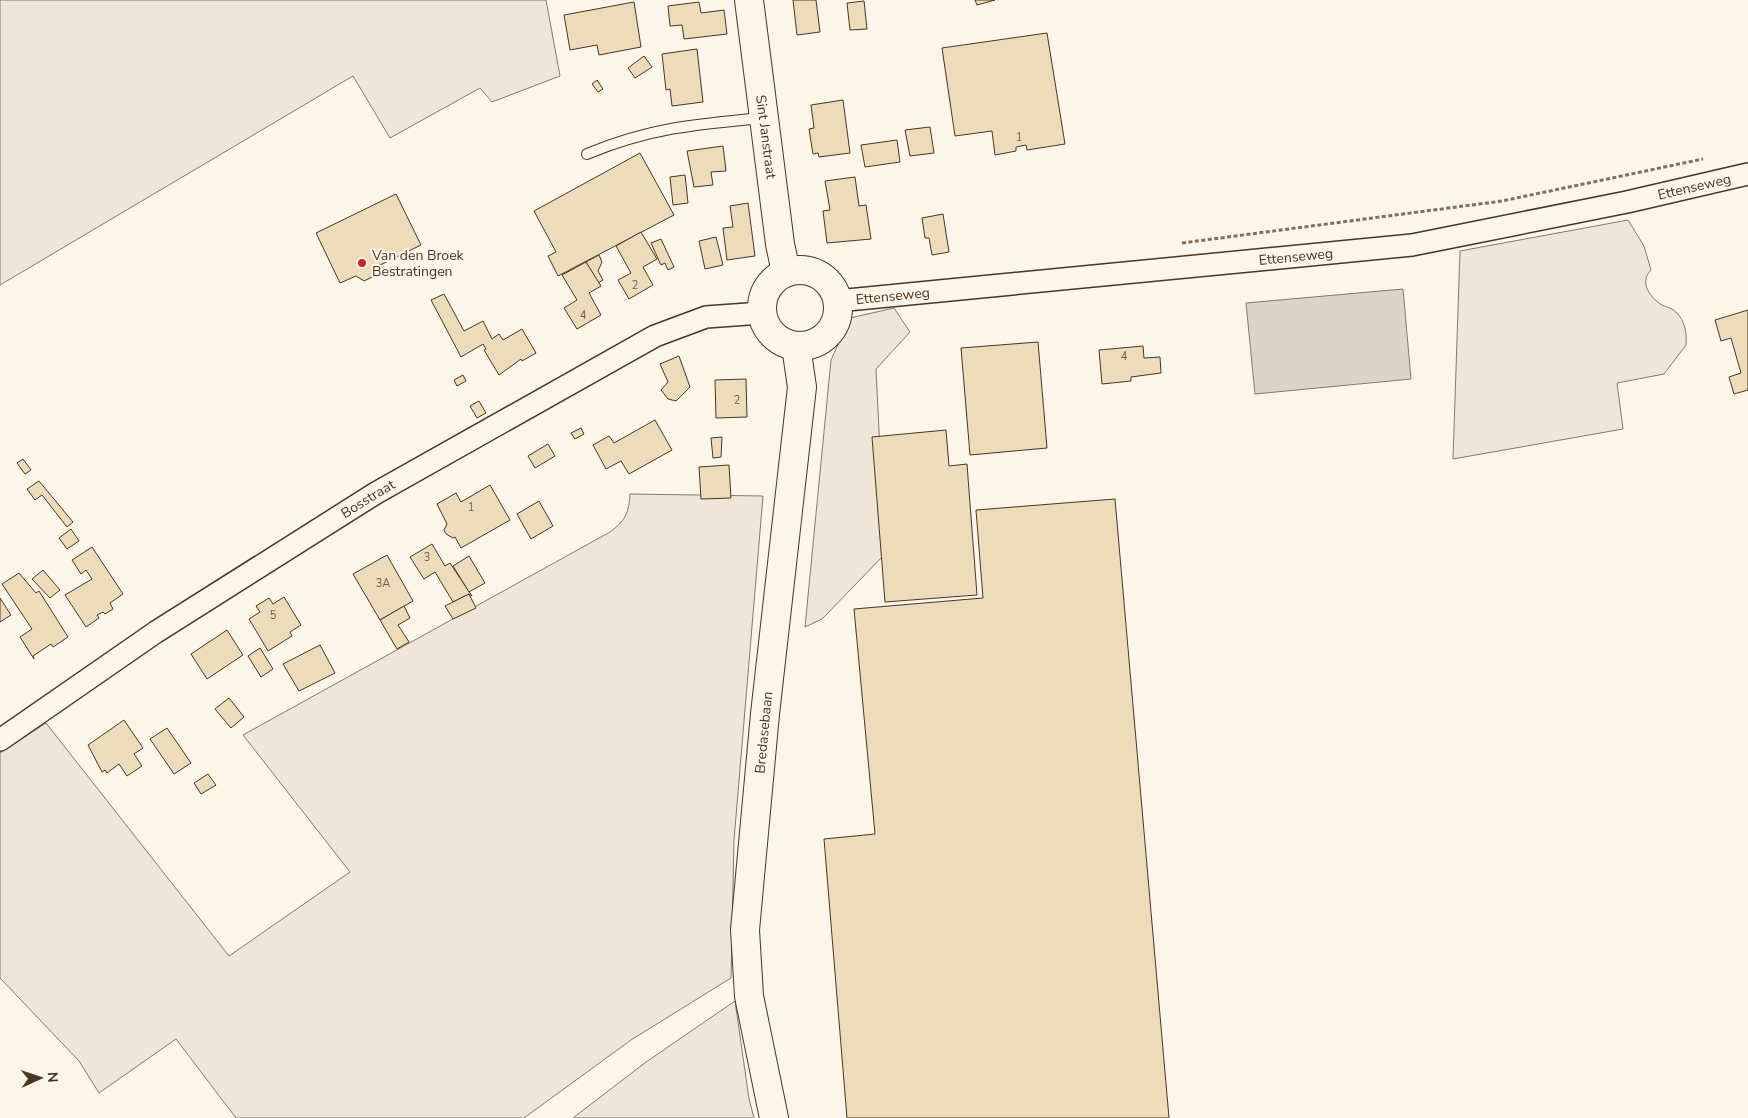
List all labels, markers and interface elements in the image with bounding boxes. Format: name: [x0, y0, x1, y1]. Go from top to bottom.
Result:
street label: Sint Janstraat: [752, 94, 781, 180]
house number: 1: [1016, 130, 1022, 145]
street label: Ettenseweg: [1656, 169, 1733, 204]
street label: Ettenseweg: [1258, 243, 1334, 269]
place label: Van den Broek Bestratingen: [371, 246, 465, 281]
marker: Van den Broek Bestratingen: [356, 257, 368, 269]
house number: 2: [632, 278, 638, 293]
street label: Ettenseweg: [855, 283, 931, 309]
house number: 4: [580, 308, 587, 323]
house number: 4: [1121, 349, 1128, 364]
house number: 2: [734, 393, 740, 408]
street label: Bosstraat: [337, 475, 398, 522]
house number: 1: [468, 500, 474, 515]
house number: 3: [424, 550, 430, 565]
house number: 3A: [376, 576, 390, 591]
house number: 5: [270, 608, 277, 623]
street label: Bredasebaan: [750, 690, 777, 775]
north arrow: [15, 1053, 65, 1103]
text: N: [43, 1072, 62, 1083]

